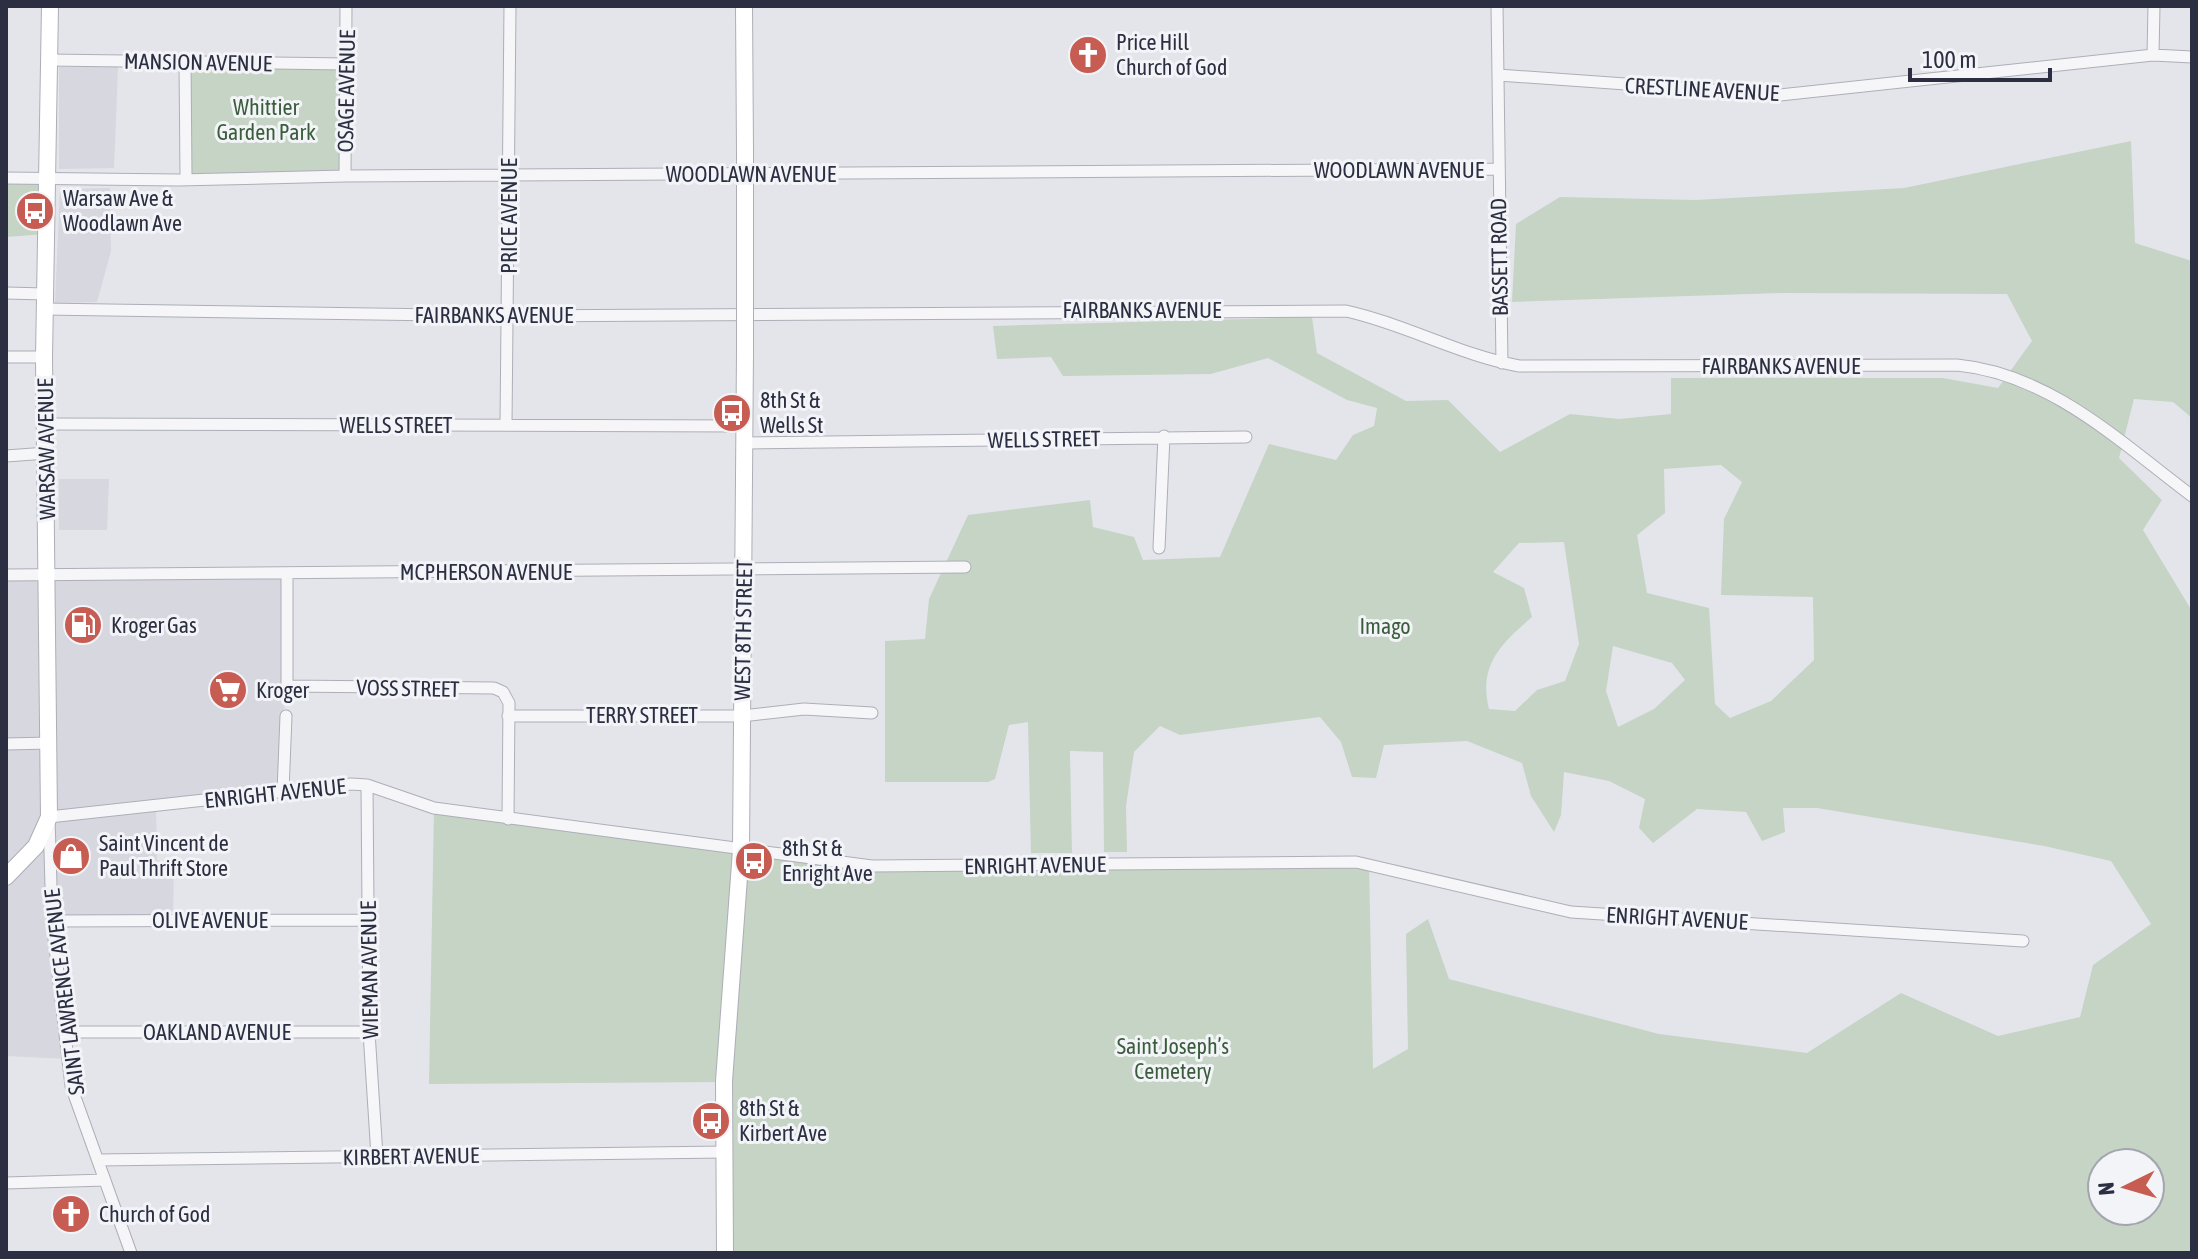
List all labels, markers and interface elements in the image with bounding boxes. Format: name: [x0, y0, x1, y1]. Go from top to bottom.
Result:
street label: OSAGE AVENUE: [332, 29, 360, 153]
place label: Price Hill Church of God: [1116, 29, 1227, 80]
scale bar: [1910, 32, 2050, 82]
church icon: Price Hill Church of God: [1067, 34, 1109, 76]
text: 100 m: [1922, 46, 1976, 73]
street label: MANSION AVENUE: [124, 48, 273, 76]
street label: CRESTLINE AVENUE: [1624, 72, 1780, 106]
park label: Whittier Garden Park: [216, 94, 316, 145]
street label: WOODLAWN AVENUE: [1314, 157, 1485, 183]
street label: PRICE AVENUE: [496, 158, 522, 274]
street label: WOODLAWN AVENUE: [666, 161, 837, 187]
place label: Warsaw Ave & Woodlawn Ave: [63, 185, 182, 236]
bus stop icon: Warsaw Ave & Woodlawn Ave: [14, 190, 56, 232]
street label: BASSETT ROAD: [1485, 198, 1513, 316]
street label: FAIRBANKS AVENUE: [1063, 297, 1222, 323]
street label: FAIRBANKS AVENUE: [415, 302, 574, 328]
street label: FAIRBANKS AVENUE: [1702, 353, 1861, 379]
street label: WARSAW AVENUE: [32, 377, 60, 520]
place label: 8th St & Wells St: [760, 387, 823, 438]
bus stop icon: 8th St & Wells St: [711, 392, 753, 434]
street label: WELLS STREET: [340, 412, 453, 438]
street label: WELLS STREET: [987, 425, 1101, 453]
street label: MCPHERSON AVENUE: [400, 559, 573, 585]
street label: WEST 8TH STREET: [729, 559, 757, 701]
fuel station icon: Kroger Gas: [62, 604, 104, 646]
place label: Kroger Gas: [111, 612, 197, 638]
park label: Imago: [1359, 613, 1411, 639]
supermarket icon: Kroger: [207, 669, 249, 711]
street label: VOSS STREET: [356, 674, 460, 702]
place label: Kroger: [256, 677, 310, 703]
street label: TERRY STREET: [586, 702, 698, 728]
street label: ENRIGHT AVENUE: [203, 773, 348, 813]
place label: Saint Vincent de Paul Thrift Store: [99, 830, 229, 881]
shop icon: Saint Vincent de Paul Thrift Store: [50, 835, 92, 877]
place label: 8th St & Enright Ave: [782, 835, 873, 886]
bus stop icon: 8th St & Enright Ave: [733, 840, 775, 882]
street label: ENRIGHT AVENUE: [964, 851, 1107, 879]
street label: SAINT LAWRENCE AVENUE: [38, 887, 90, 1097]
street label: WIEMAN AVENUE: [355, 900, 383, 1039]
street label: ENRIGHT AVENUE: [1605, 901, 1749, 935]
street label: OLIVE AVENUE: [152, 907, 269, 933]
street label: OAKLAND AVENUE: [143, 1019, 292, 1045]
park label: Saint Joseph’s Cemetery: [1117, 1033, 1229, 1084]
place label: 8th St & Kirbert Ave: [739, 1095, 827, 1146]
bus stop icon: 8th St & Kirbert Ave: [690, 1100, 732, 1142]
street label: KIRBERT AVENUE: [342, 1142, 480, 1170]
north arrow: [2086, 1147, 2166, 1227]
text: N: [2093, 1181, 2120, 1196]
church icon: Church of God: [50, 1193, 92, 1235]
place label: Church of God: [99, 1201, 210, 1227]

